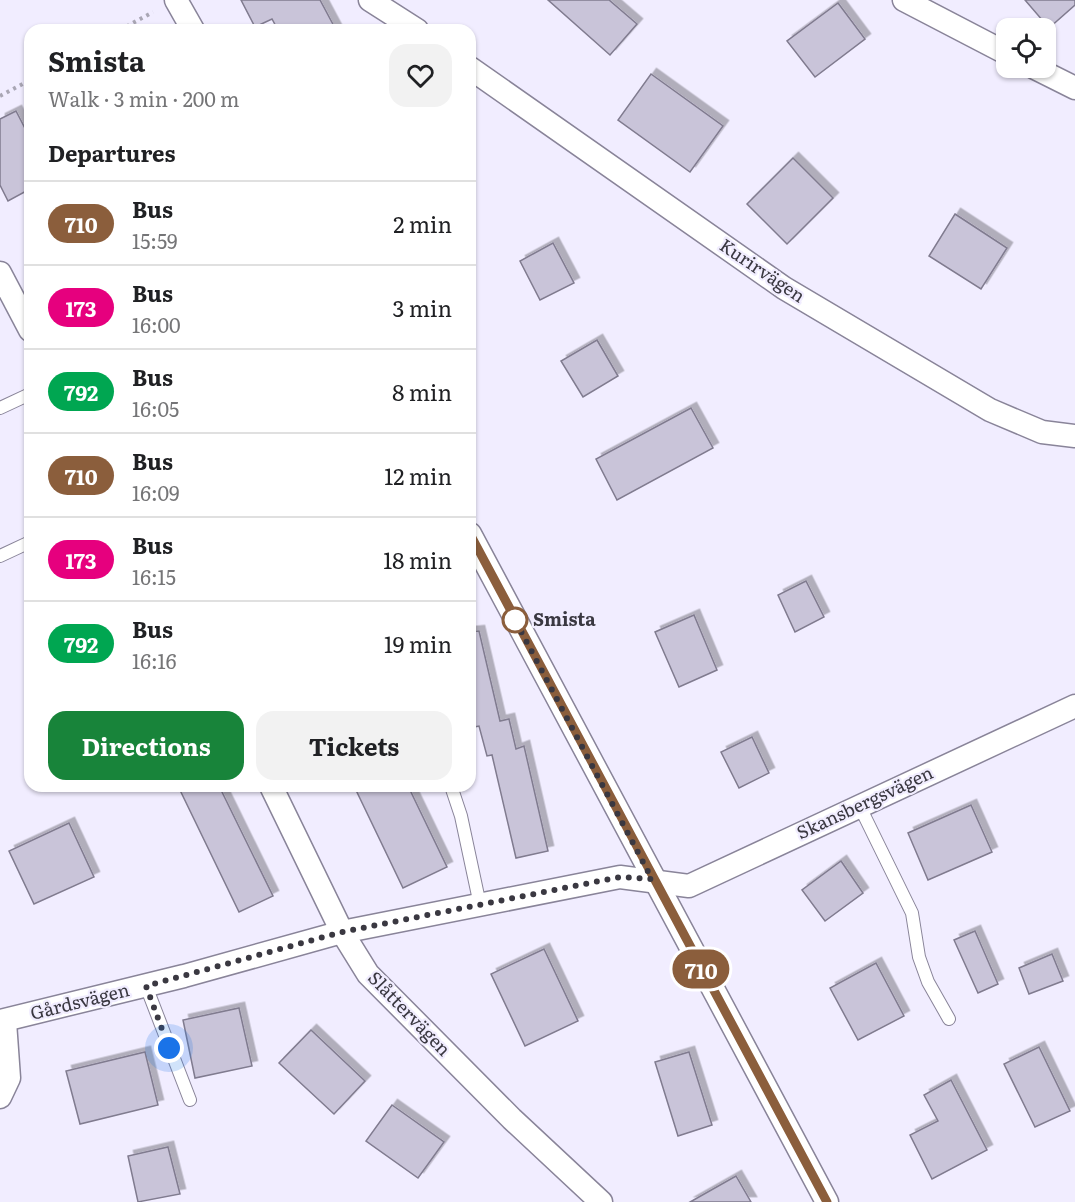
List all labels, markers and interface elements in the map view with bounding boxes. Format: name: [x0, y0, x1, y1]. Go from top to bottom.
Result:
map controls: [996, 18, 1056, 78]
button: locate: [996, 18, 1056, 78]
text: Smista: [48, 39, 145, 81]
button: heart: [389, 44, 452, 107]
text: Walk · 3 min · 200 m: [48, 83, 239, 113]
text: Departures: [48, 136, 175, 169]
text: Bus: [132, 192, 173, 225]
text: 2 min: [393, 207, 452, 240]
text: 710: [64, 208, 98, 239]
text: 15:59: [132, 225, 178, 255]
street label: Kurirvägen: [715, 231, 811, 308]
text: Bus: [132, 276, 173, 309]
text: 3 min: [392, 291, 452, 324]
text: 173: [65, 292, 97, 323]
text: 16:00: [132, 309, 181, 339]
text: Bus: [132, 360, 173, 393]
text: 8 min: [392, 375, 452, 408]
text: 792: [64, 376, 98, 407]
text: 16:05: [132, 393, 179, 423]
text: Bus: [132, 444, 173, 477]
text: 12 min: [384, 459, 452, 492]
text: 710: [64, 460, 98, 491]
text: 16:09: [132, 477, 180, 507]
text: Bus: [132, 528, 173, 561]
text: 18 min: [383, 543, 452, 576]
text: 173: [65, 544, 97, 575]
text: 16:15: [132, 561, 176, 591]
place label: Smista: [533, 605, 596, 632]
marker: Smista: [502, 607, 528, 633]
text: Bus: [132, 612, 173, 645]
text: 19 min: [384, 627, 452, 660]
text: 792: [64, 628, 98, 659]
text: 16:16: [132, 645, 176, 675]
button: Directions: [48, 711, 244, 780]
button: Tickets: [256, 711, 452, 780]
street label: Skansbergsvägen: [792, 758, 937, 845]
line badge: 710: [666, 950, 736, 988]
text: 710: [684, 954, 718, 985]
street label: Slåttervägen: [363, 964, 458, 1062]
street label: Gårdsvägen: [27, 975, 132, 1026]
your location: [154, 1033, 184, 1063]

